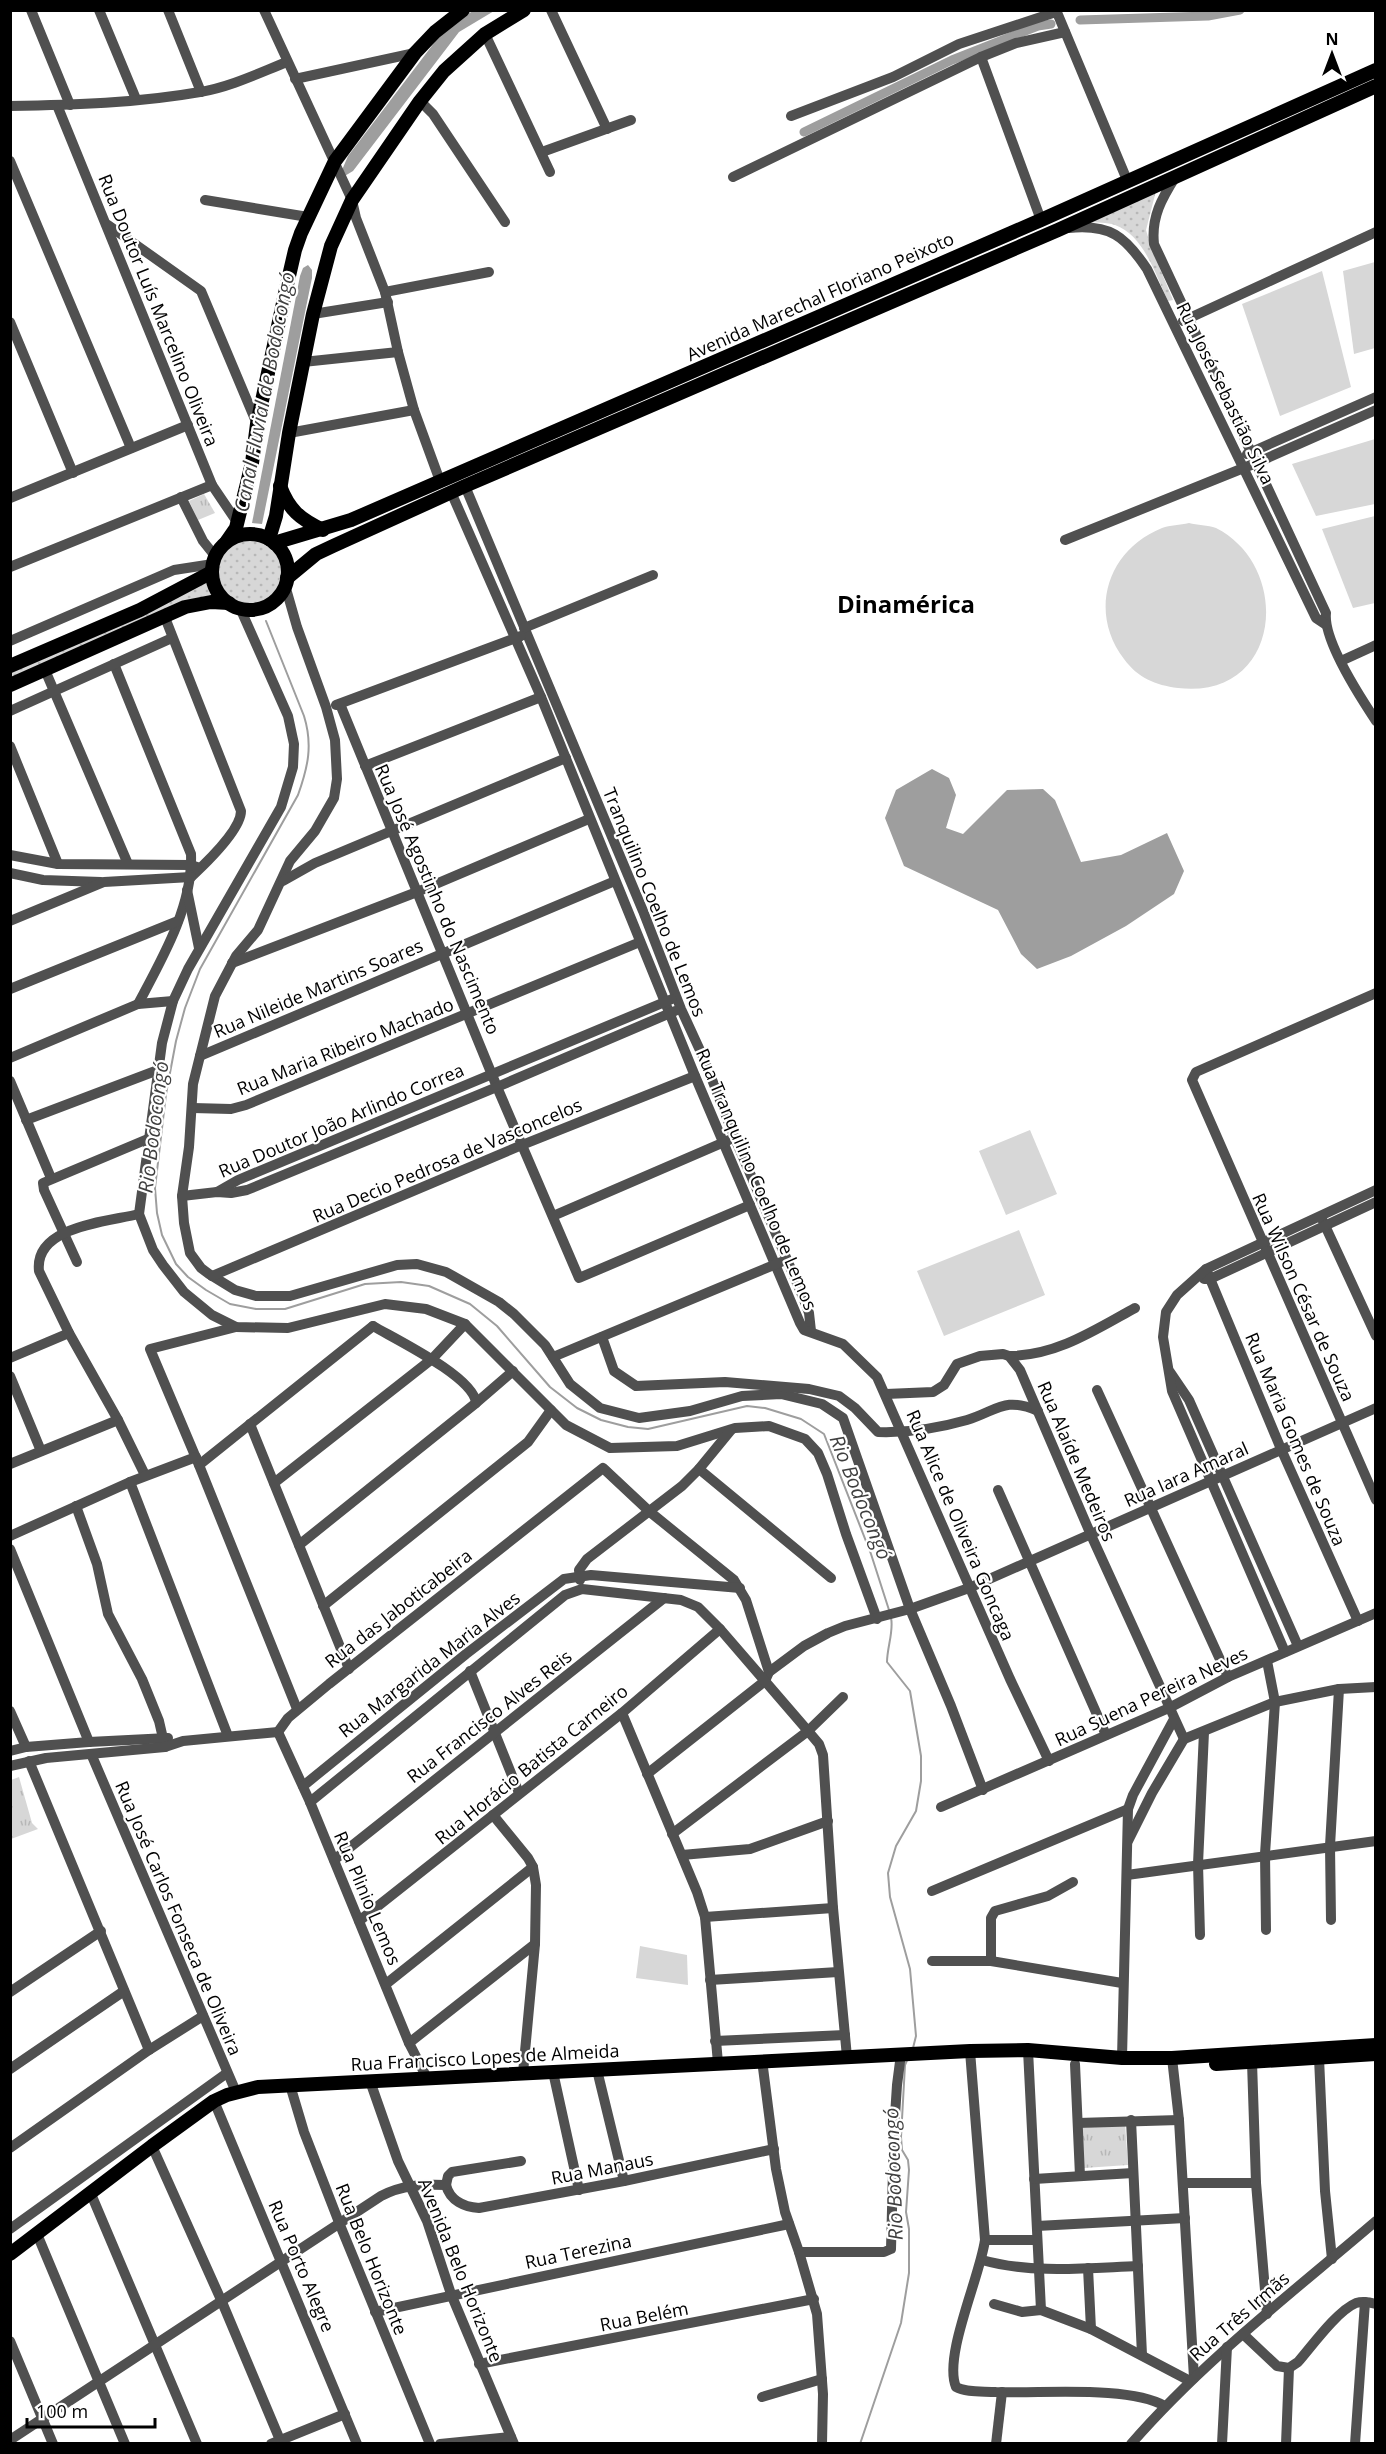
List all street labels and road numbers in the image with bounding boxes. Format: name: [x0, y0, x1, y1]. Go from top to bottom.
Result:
street label: Rua Doutor Luís Marcelino Oliveira: [93, 170, 225, 450]
street label: Avenida Marechal Floriano Peixoto: [682, 226, 958, 366]
street label: Rua José Sebastião Silva: [1171, 298, 1281, 488]
street label: Rua José Agostinho do Nascimento: [370, 760, 506, 1038]
street label: Tranquilino Coelho de Lemos: [598, 784, 712, 1020]
street label: Rua Nileide Martins Soares: [210, 933, 426, 1043]
street label: Rua Maria Ribeiro Machado: [233, 992, 457, 1100]
street label: Rua Tranquilino Coelho de Lemos: [691, 1044, 823, 1314]
street label: Rua Doutor João Arlindo Correa: [215, 1057, 467, 1183]
street label: Rua Decio Pedrosa de Vasconcelos: [309, 1092, 585, 1228]
street label: Rua Wilson César de Souza: [1247, 1189, 1361, 1405]
street label: Rua Maria Gomes de Souza: [1240, 1329, 1352, 1549]
street label: Rua Alaíde Medeiros: [1032, 1377, 1122, 1545]
street label: Rua Alice de Oliveira Goncaga: [901, 1406, 1021, 1644]
street label: Rua Iara Amaral: [1120, 1436, 1252, 1512]
street label: Rua das Jaboticabeira: [320, 1543, 476, 1673]
street label: Rua Margarida Maria Alves: [333, 1586, 525, 1742]
street label: Rua Suena Pereira Neves: [1051, 1641, 1251, 1751]
street label: Rua Francisco Alves Reis: [402, 1644, 576, 1788]
street label: Rua Horácio Batista Carneiro: [429, 1679, 633, 1849]
street label: Rua José Carlos Fonseca de Oliveira: [110, 1777, 248, 2059]
street label: Rua Plinio Lemos: [329, 1827, 407, 1969]
street label: Rua Francisco Lopes de Almeida: [350, 2038, 620, 2076]
street label: Rua Manaus: [549, 2146, 655, 2190]
street label: Avenida Belo Horizonte: [413, 2174, 509, 2366]
street label: Rua Belo Horizonte: [331, 2180, 413, 2338]
street label: Rua Porto Alegre: [263, 2196, 341, 2336]
street label: Rua Terezina: [523, 2228, 633, 2274]
street label: Rua Três Irmãs: [1184, 2266, 1294, 2366]
street label: Rua Belém: [598, 2296, 690, 2336]

